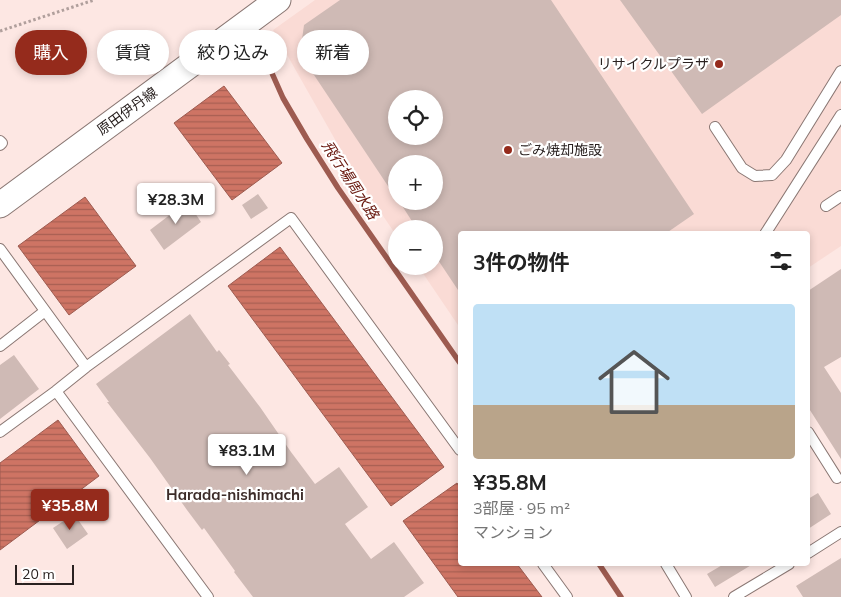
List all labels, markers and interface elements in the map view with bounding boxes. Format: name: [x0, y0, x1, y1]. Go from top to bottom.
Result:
chip: 購入: [15, 30, 87, 75]
chip: 賃貸: [97, 30, 169, 75]
chip: 絞り込み: [179, 30, 287, 75]
chip: 新着: [297, 30, 369, 75]
place label: リサイクルプラザ: [598, 55, 709, 73]
marker: リサイクルプラザ: [713, 58, 725, 70]
street label: 原田伊丹線: [93, 83, 161, 139]
map controls: [388, 90, 443, 275]
button: locate: [388, 90, 443, 145]
water label: 飛行場周水路: [318, 137, 384, 224]
place label: ごみ焼却施設: [518, 141, 602, 159]
marker: ごみ焼却施設: [502, 144, 514, 156]
button: +: [388, 155, 443, 210]
pin: ¥28.3M: [135, 182, 217, 225]
text: ¥28.3M: [148, 189, 204, 209]
button: −: [388, 220, 443, 275]
icon: filters: [767, 247, 795, 275]
text: 3件の物件: [473, 249, 570, 275]
icon: home: [589, 337, 679, 427]
pin: ¥83.1M: [206, 434, 288, 476]
text: ¥83.1M: [219, 440, 275, 460]
text: ¥35.8M: [473, 469, 547, 495]
district label: Harada-nishimachi: [166, 485, 304, 504]
pin: ¥35.8M: [29, 488, 111, 531]
text: ¥35.8M: [42, 495, 98, 515]
text: 3部屋 · 95 m²: [473, 498, 570, 518]
text: マンション: [473, 522, 553, 542]
scale bar: [15, 562, 74, 585]
text: 20 m: [22, 565, 55, 583]

